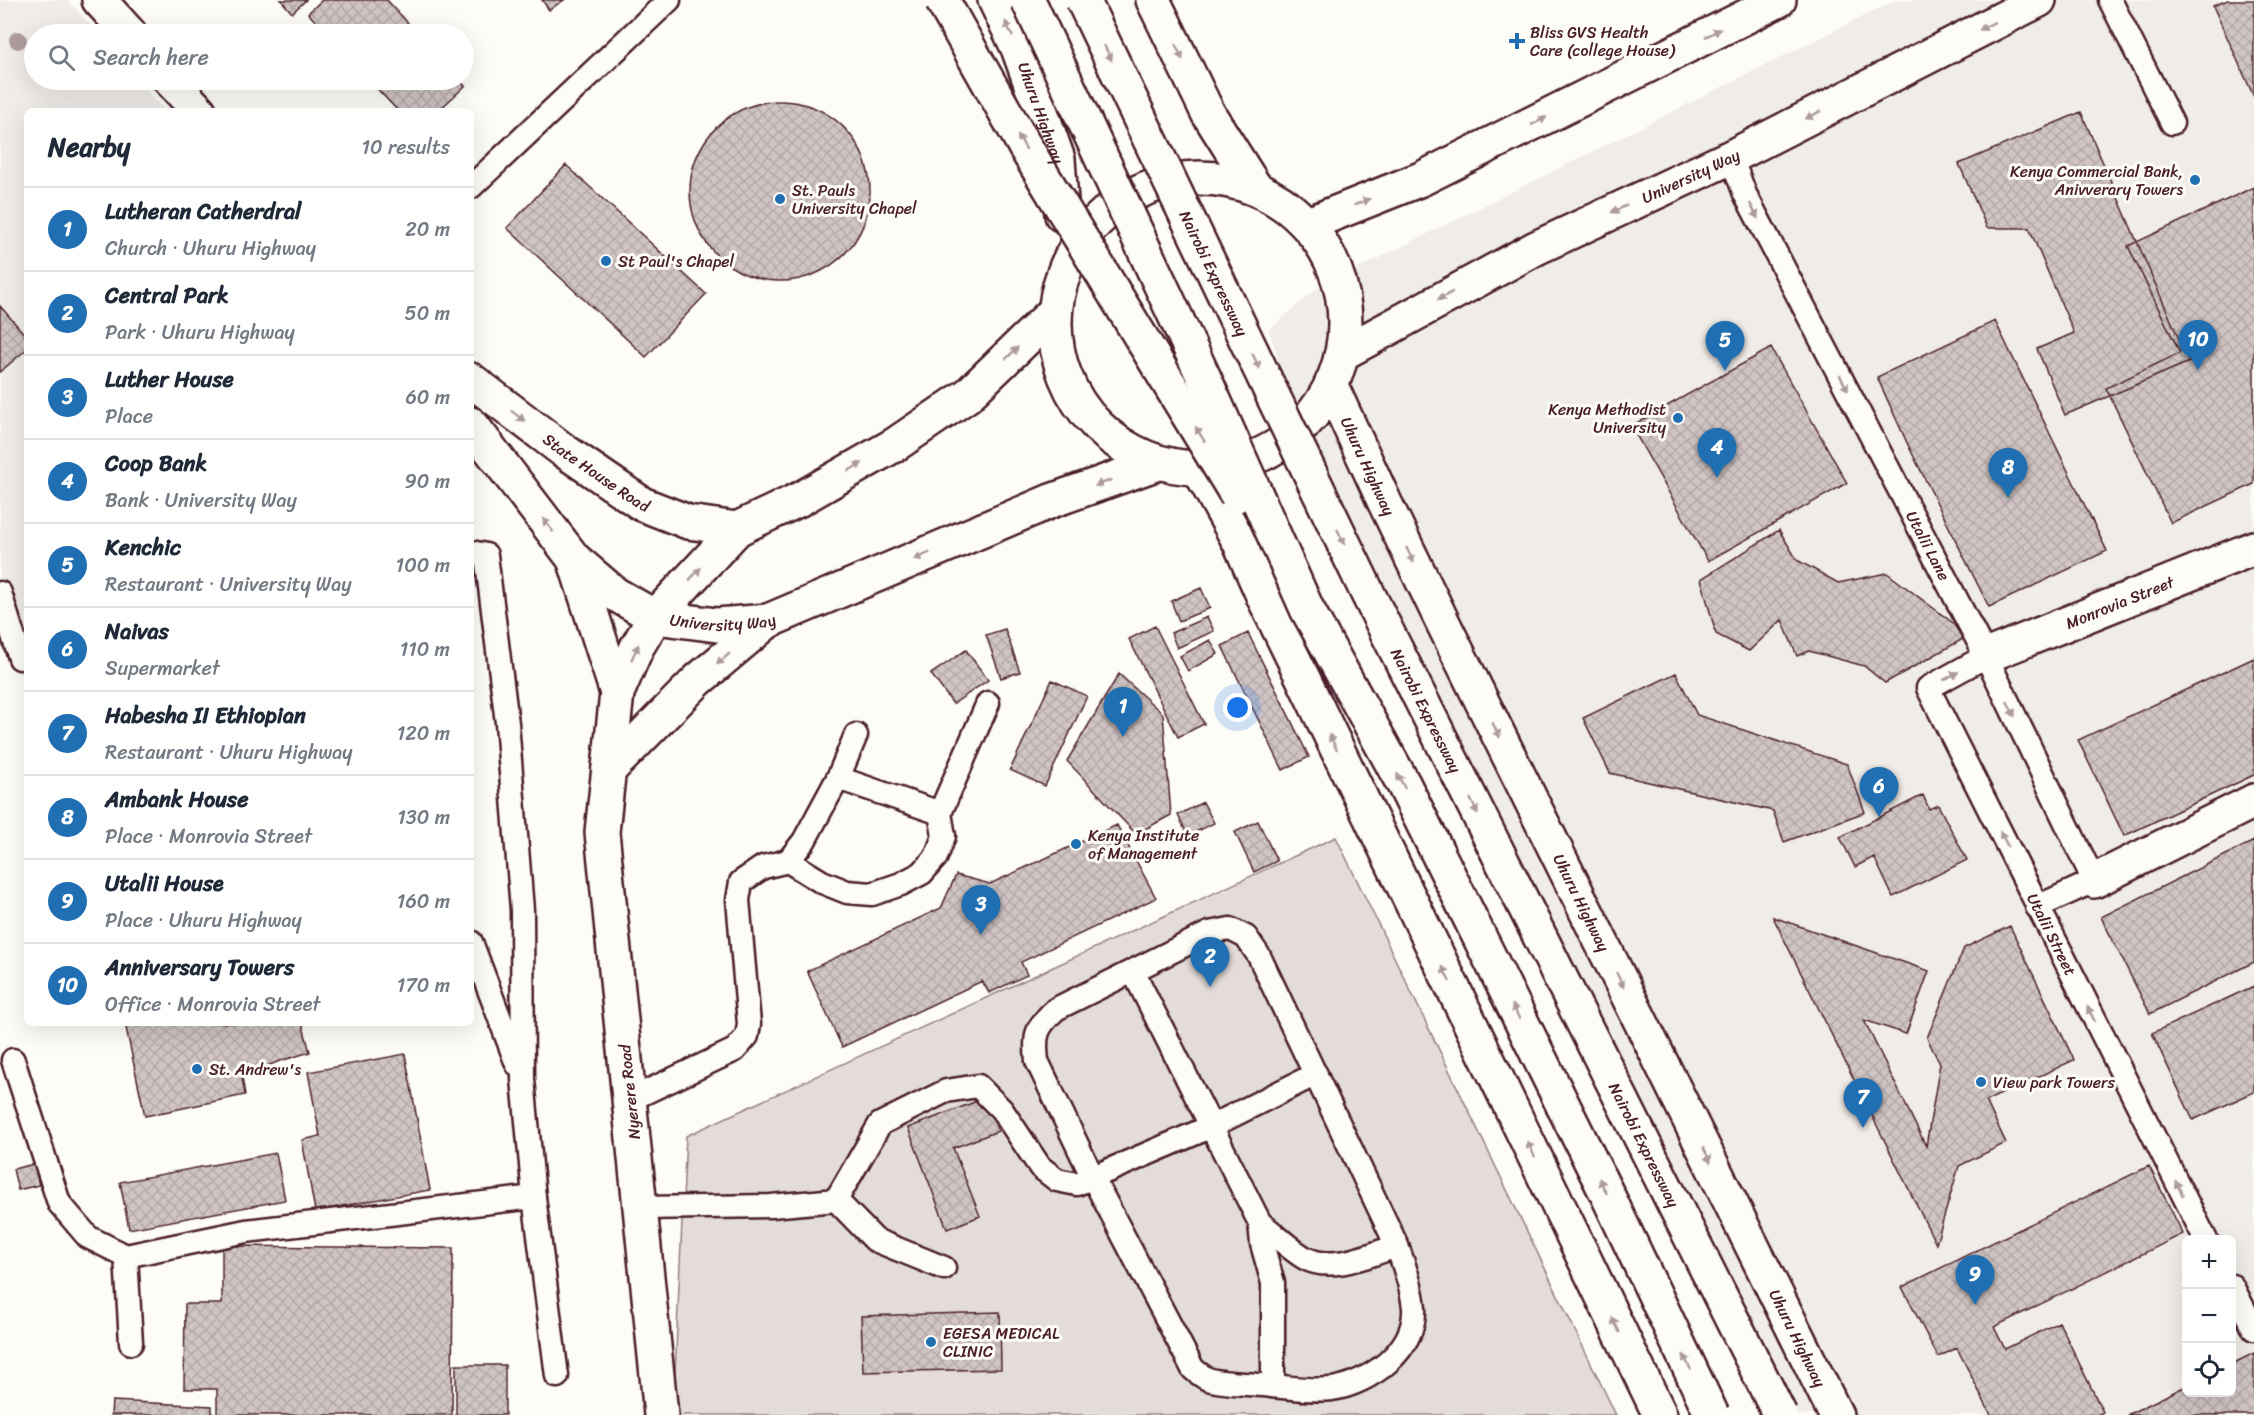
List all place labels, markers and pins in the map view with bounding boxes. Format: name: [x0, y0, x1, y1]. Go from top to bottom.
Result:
place label: Bliss GVS Health Care (college House): [1530, 18, 1676, 65]
marker: Bliss GVS Health Care (college House): [1508, 32, 1526, 50]
place label: Kenya Commercial Bank, Anivverary Towers: [2010, 157, 2183, 204]
marker: Kenya Commercial Bank, Anivverary Towers: [2188, 173, 2202, 187]
place label: St. Pauls University Chapel: [792, 176, 917, 223]
marker: St. Pauls University Chapel: [773, 192, 787, 206]
place label: St Paul's Chapel: [618, 247, 735, 276]
marker: St Paul's Chapel: [599, 254, 613, 268]
pin: 10: [2178, 320, 2218, 370]
pin: 5: [1706, 322, 1744, 371]
place label: Kenya Methodist University: [1548, 395, 1667, 442]
marker: Kenya Methodist University: [1671, 411, 1685, 425]
pin: 4: [1698, 428, 1736, 478]
pin: 8: [1988, 448, 2028, 498]
pin: 1: [1104, 688, 1142, 737]
pin: 6: [1860, 768, 1898, 817]
place label: Kenya Institute of Management: [1088, 821, 1199, 868]
marker: Kenya Institute of Management: [1069, 837, 1083, 851]
pin: 3: [962, 886, 1000, 935]
pin: 2: [1190, 938, 1230, 987]
place label: St. Andrew's: [209, 1055, 301, 1084]
marker: St. Andrew's: [190, 1062, 204, 1076]
place label: View park Towers: [1993, 1068, 2115, 1097]
marker: View park Towers: [1974, 1075, 1988, 1089]
pin: 7: [1844, 1078, 1882, 1128]
pin: 9: [1956, 1256, 1994, 1305]
place label: EGESA MEDICAL CLINIC: [943, 1319, 1060, 1366]
marker: EGESA MEDICAL CLINIC: [924, 1335, 938, 1349]

